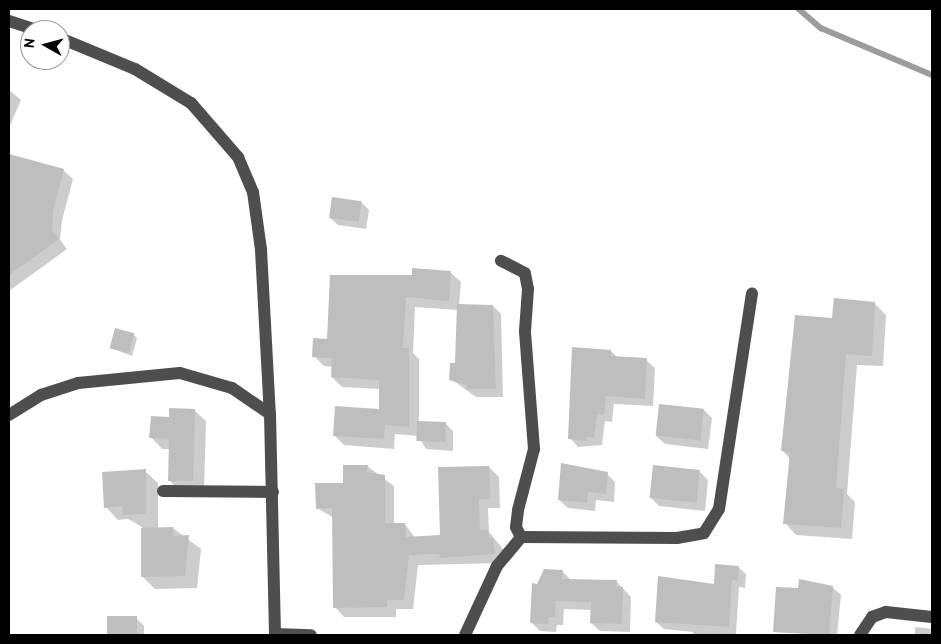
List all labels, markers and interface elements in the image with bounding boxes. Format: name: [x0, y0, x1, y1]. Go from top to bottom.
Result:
north arrow: [20, 20, 70, 70]
text: N: [22, 37, 40, 49]

